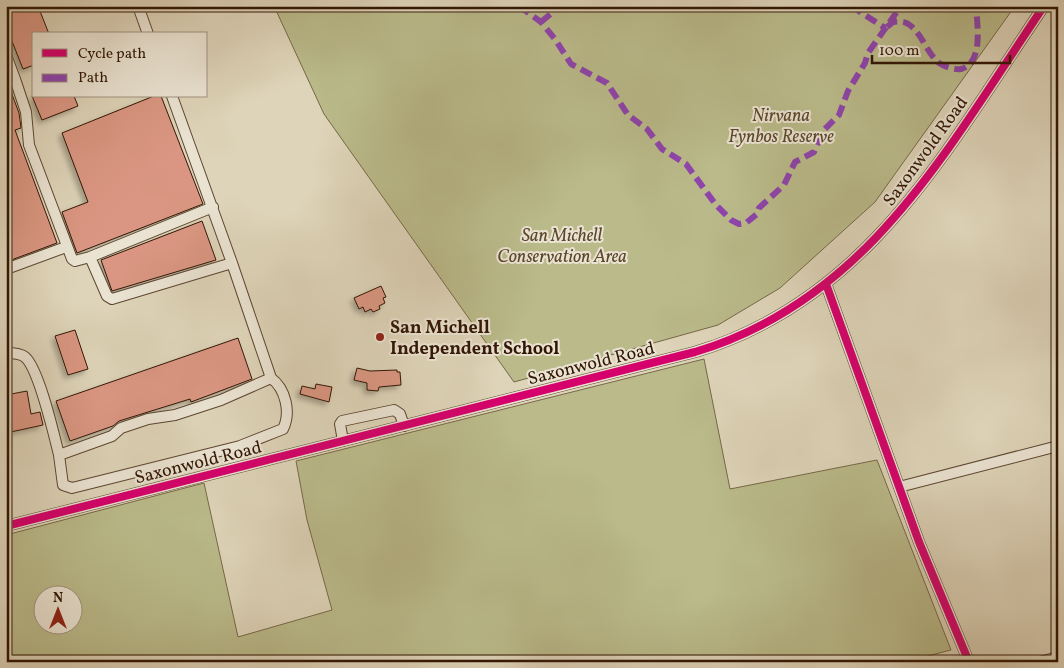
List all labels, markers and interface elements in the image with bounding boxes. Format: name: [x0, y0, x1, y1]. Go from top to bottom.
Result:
legend: [32, 32, 208, 98]
scale bar: [872, 32, 1009, 64]
text: 100 m: [879, 41, 919, 62]
text: Cycle path: [78, 44, 146, 65]
text: Path: [78, 68, 108, 89]
street label: Saxonwold Road: [878, 92, 975, 212]
park label: Nirvana Fynbos Reserve: [728, 104, 834, 150]
park label: San Michell Conservation Area: [497, 224, 627, 270]
place label: San Michell Independent School: [390, 316, 559, 362]
marker: San Michell Independent School: [374, 331, 386, 343]
street label: Saxonwold Road: [525, 337, 658, 392]
street label: Saxonwold Road: [132, 436, 265, 491]
north arrow: [32, 586, 82, 636]
text: N: [53, 589, 63, 608]

